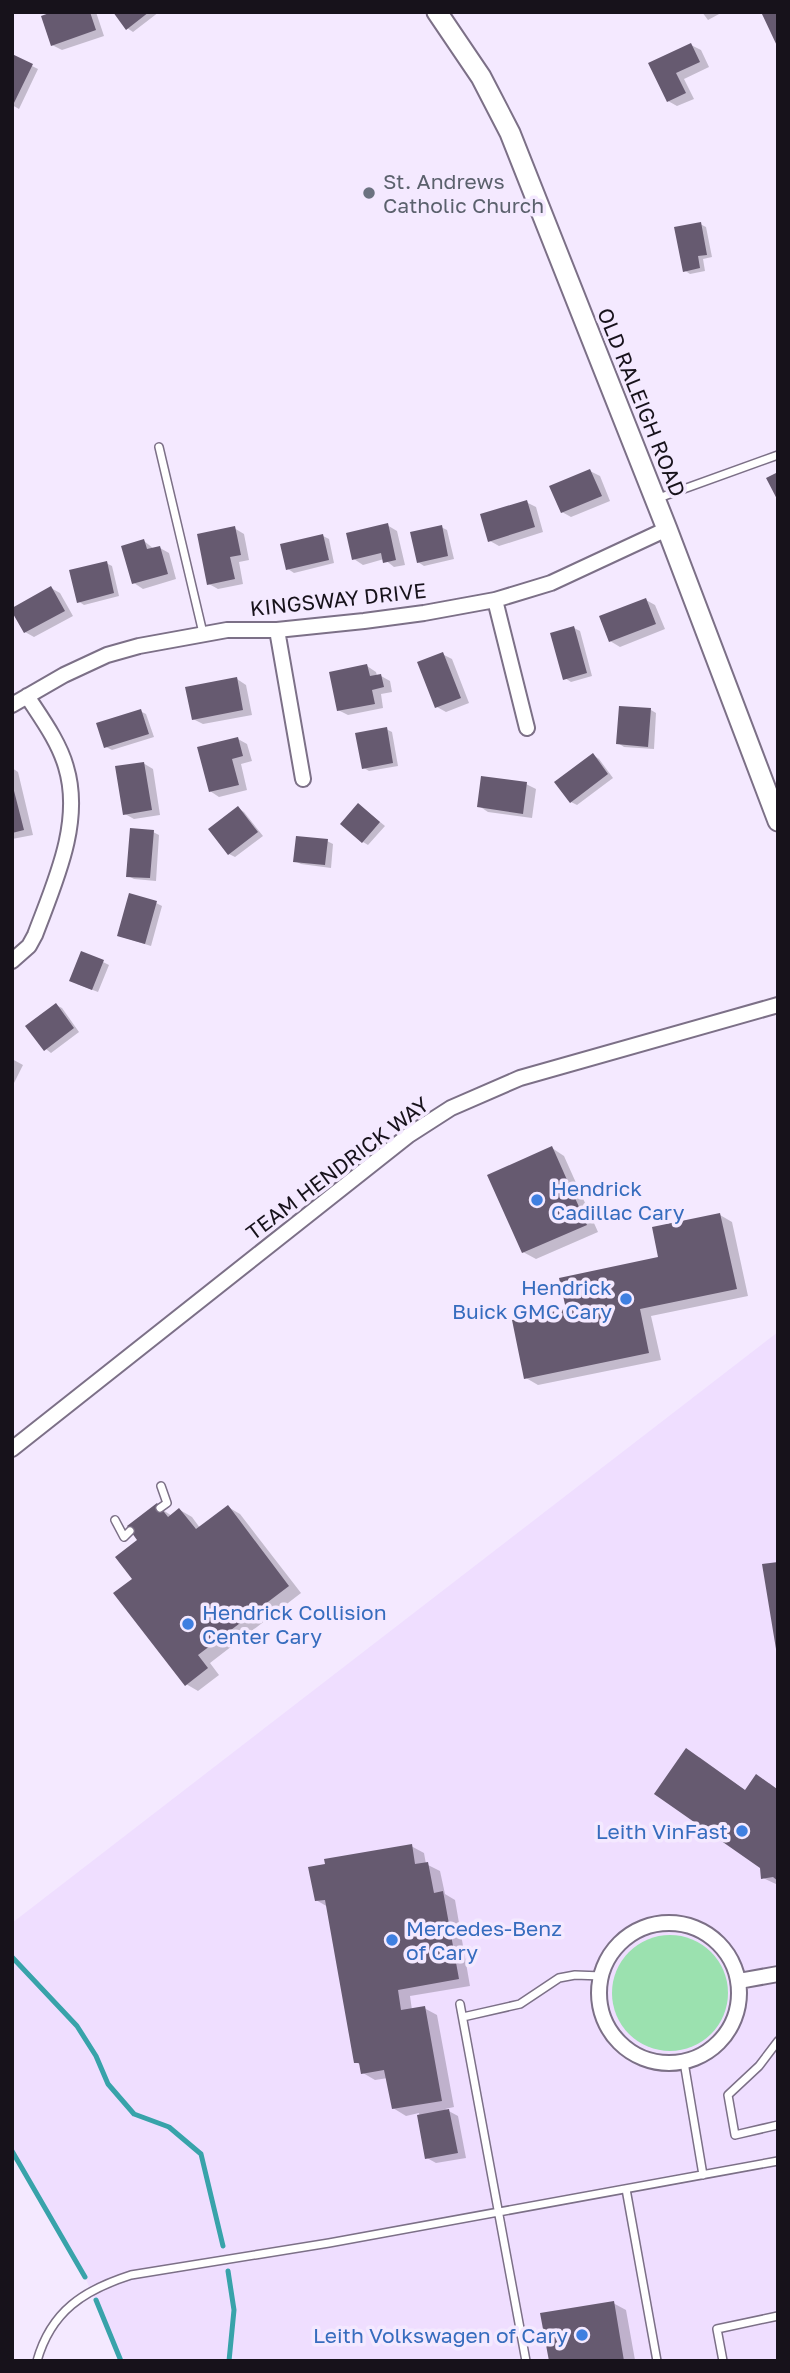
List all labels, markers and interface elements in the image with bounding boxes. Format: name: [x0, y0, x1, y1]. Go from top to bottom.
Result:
place label: St. Andrews Catholic Church: [383, 168, 544, 218]
marker: St. Andrews Catholic Church: [361, 185, 377, 201]
street label: OLD RALEIGH ROAD: [592, 304, 692, 500]
street label: KINGSWAY DRIVE: [249, 577, 427, 621]
street label: TEAM HENDRICK WAY: [241, 1091, 434, 1245]
place label: Hendrick Cadillac Cary: [551, 1175, 685, 1225]
marker: Hendrick Cadillac Cary: [529, 1192, 545, 1208]
place label: Hendrick Buick GMC Cary: [452, 1274, 612, 1324]
marker: Hendrick Buick GMC Cary: [618, 1291, 634, 1307]
place label: Hendrick Collision Center Cary: [202, 1599, 387, 1649]
marker: Hendrick Collision Center Cary: [180, 1616, 196, 1632]
place label: Leith VinFast: [596, 1818, 728, 1844]
marker: Leith VinFast: [734, 1823, 750, 1839]
place label: Mercedes-Benz of Cary: [406, 1915, 562, 1965]
marker: Mercedes-Benz of Cary: [384, 1932, 400, 1948]
place label: Leith Volkswagen of Cary: [313, 2322, 568, 2348]
marker: Leith Volkswagen of Cary: [574, 2327, 590, 2343]

